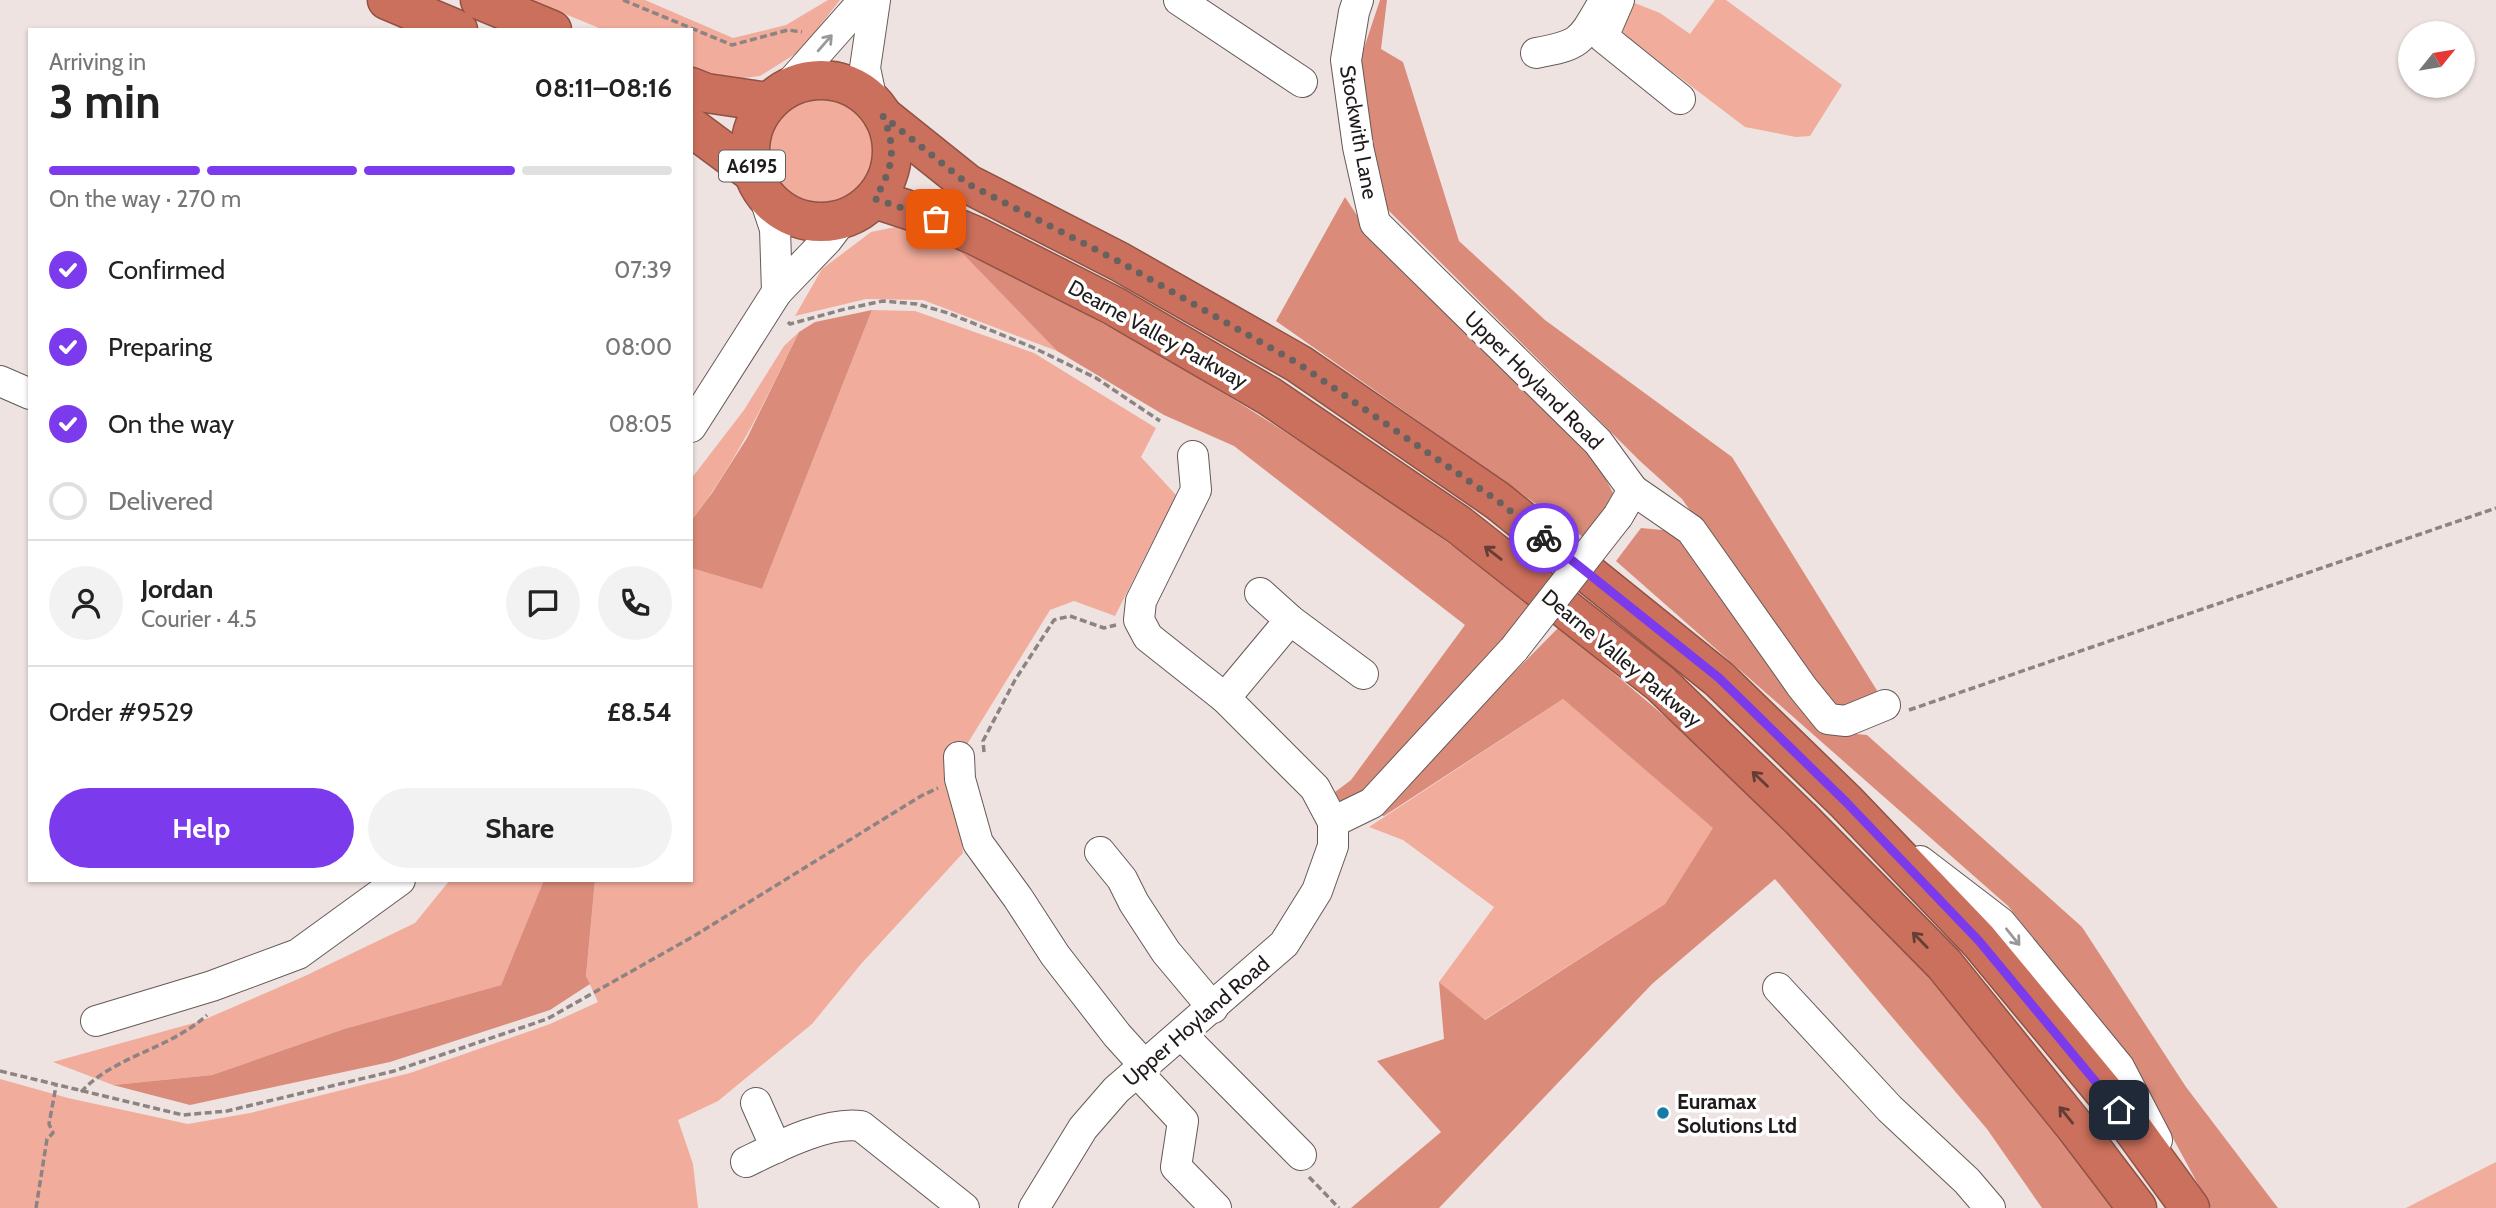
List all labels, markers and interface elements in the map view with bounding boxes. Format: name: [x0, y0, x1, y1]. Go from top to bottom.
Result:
north arrow: [2398, 21, 2474, 98]
map controls: [2398, 21, 2475, 98]
one-way arrow: [817, 34, 833, 52]
text: Arriving in: [49, 48, 146, 76]
street label: Stockwith Lane: [1335, 63, 1383, 201]
text: 08:11–08:16: [535, 72, 672, 104]
text: 3 min: [49, 74, 161, 130]
road number: A6195: [719, 150, 785, 182]
text: On the way · 270 m: [49, 185, 241, 213]
pin: [906, 189, 966, 249]
icon: bag: [917, 200, 955, 238]
icon: check: [49, 251, 87, 289]
text: Confirmed: [108, 254, 225, 286]
text: 07:39: [614, 256, 672, 284]
street label: Dearne Valley Parkway: [1064, 274, 1252, 394]
street label: Upper Hoyland Road: [1460, 306, 1608, 454]
icon: check: [49, 328, 87, 366]
text: Preparing: [108, 331, 212, 363]
text: 08:00: [605, 333, 672, 361]
icon: check: [49, 405, 87, 443]
text: On the way: [108, 408, 234, 440]
text: 08:05: [609, 410, 672, 438]
text: Delivered: [108, 485, 213, 517]
courier: [1509, 503, 1579, 573]
icon: bike: [1525, 519, 1563, 557]
one-way arrow: [1485, 545, 1503, 560]
button: person: [49, 566, 123, 640]
button: chat: [506, 566, 580, 640]
button: phone: [598, 566, 672, 640]
text: Jordan: [141, 573, 213, 605]
street label: Dearne Valley Parkway: [1537, 584, 1707, 732]
text: Courier · 4.5: [141, 605, 257, 633]
text: Order #9529: [49, 696, 194, 728]
text: £8.54: [607, 696, 672, 728]
one-way arrow: [1752, 770, 1769, 787]
button: Help: [49, 788, 354, 868]
button: Share: [368, 788, 672, 868]
one-way arrow: [2005, 928, 2020, 946]
one-way arrow: [1912, 932, 1929, 949]
street label: Upper Hoyland Road: [1118, 951, 1274, 1091]
pin: [2089, 1080, 2149, 1140]
place label: Euramax Solutions Ltd: [1677, 1089, 1797, 1138]
icon: home: [2100, 1091, 2138, 1129]
marker: Euramax Solutions Ltd: [1655, 1105, 1671, 1121]
one-way arrow: [2058, 1106, 2074, 1124]

